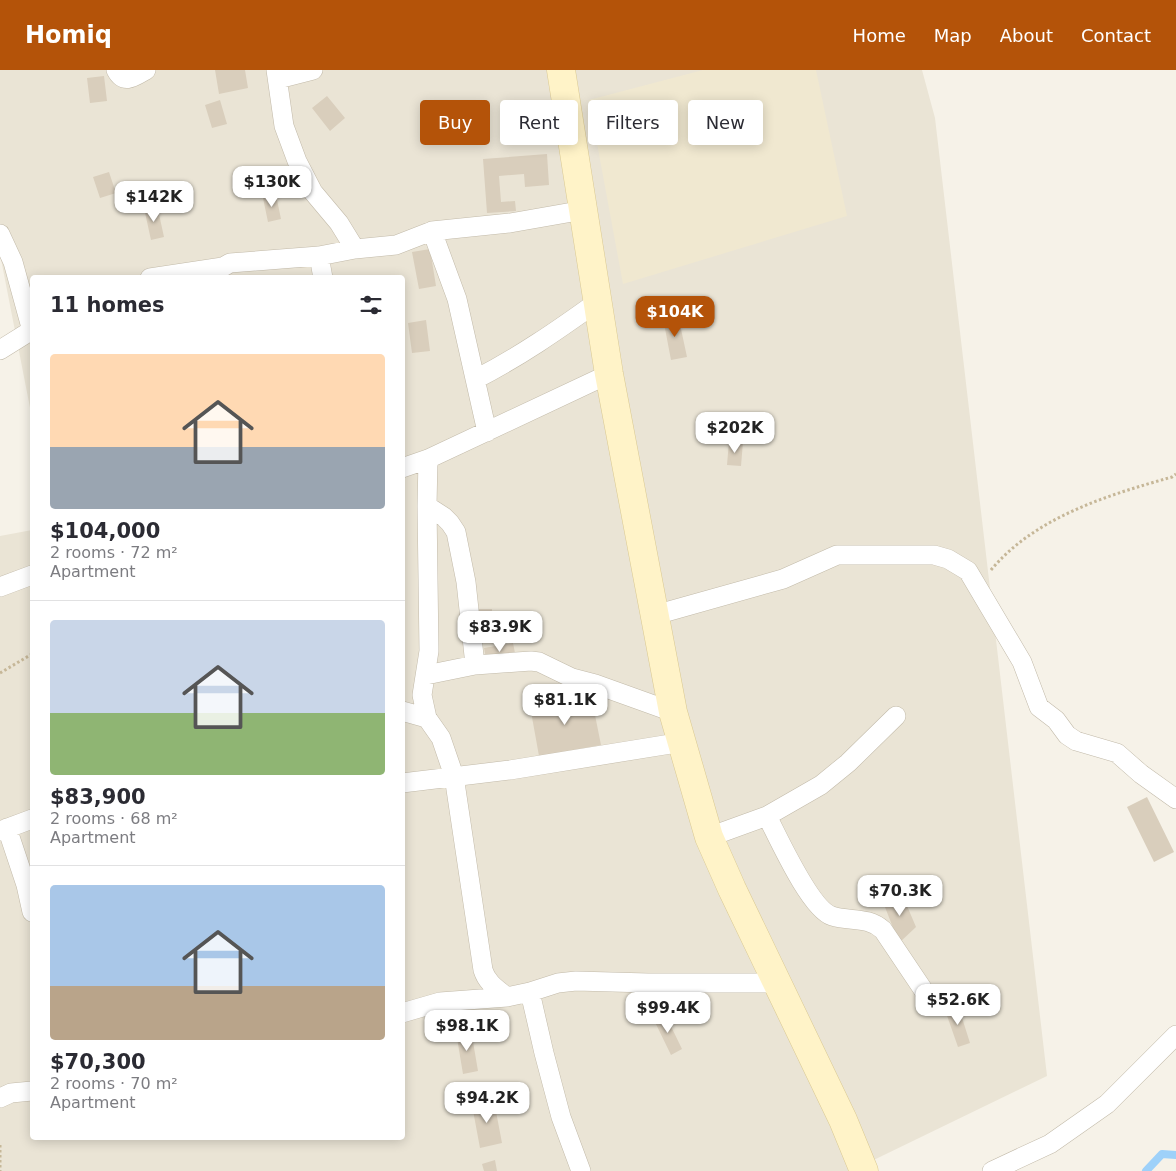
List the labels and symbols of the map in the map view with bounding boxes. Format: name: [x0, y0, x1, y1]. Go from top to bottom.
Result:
pin: $130K: [237, 166, 307, 208]
pin: $142K: [119, 180, 189, 223]
pin: $104K: [640, 296, 710, 338]
pin: $202K: [700, 412, 770, 454]
pin: $83.9K: [459, 610, 541, 653]
pin: $81.1K: [524, 684, 606, 726]
pin: $70.3K: [859, 874, 941, 917]
pin: $52.6K: [917, 984, 999, 1026]
pin: $99.4K: [627, 992, 709, 1034]
pin: $98.1K: [426, 1010, 508, 1052]
pin: $94.2K: [446, 1082, 528, 1124]

